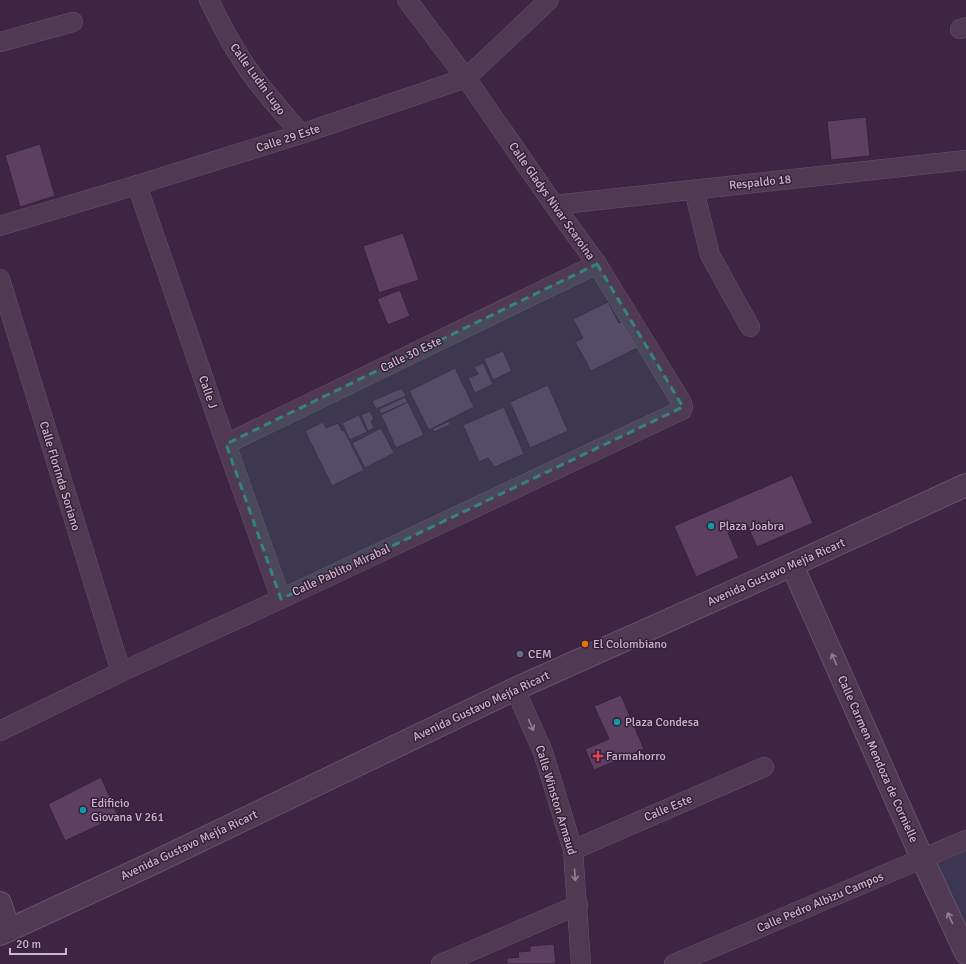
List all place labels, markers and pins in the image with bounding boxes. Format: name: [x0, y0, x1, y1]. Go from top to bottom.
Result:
place label: Plaza Joabra: [719, 519, 784, 534]
marker: Plaza Joabra: [706, 521, 716, 531]
place label: El Colombiano: [593, 637, 667, 652]
marker: El Colombiano: [580, 639, 590, 649]
place label: CEM: [528, 647, 552, 662]
marker: CEM: [515, 649, 525, 659]
place label: Plaza Condesa: [625, 715, 699, 730]
marker: Plaza Condesa: [612, 717, 622, 727]
place label: Farmahorro: [606, 749, 666, 764]
marker: Farmahorro: [593, 751, 603, 761]
place label: Edificio Giovana V 261: [91, 796, 164, 825]
marker: Edificio Giovana V 261: [78, 805, 88, 815]

